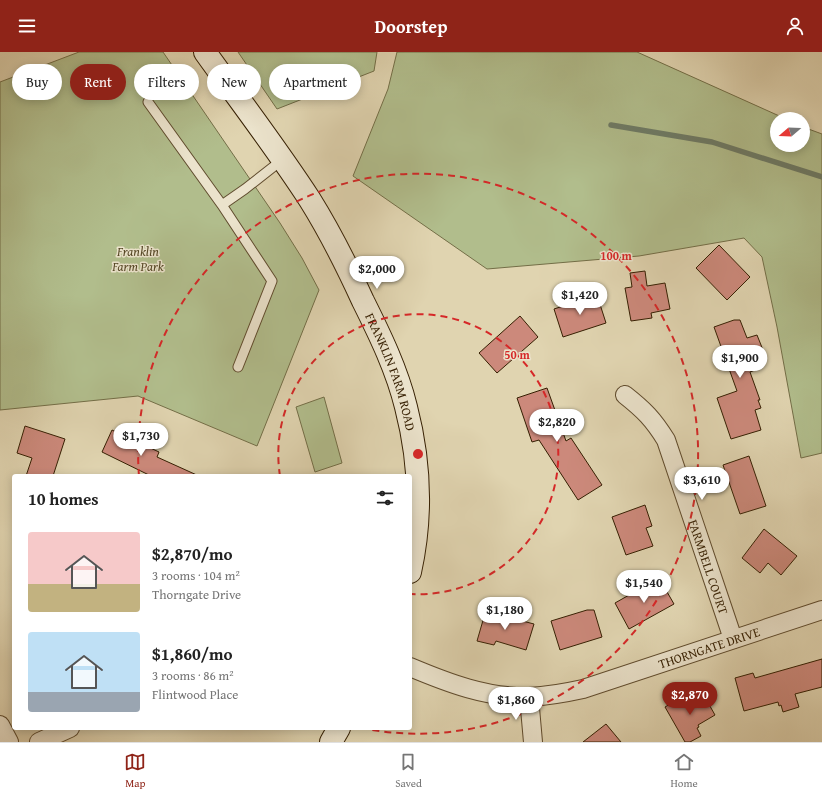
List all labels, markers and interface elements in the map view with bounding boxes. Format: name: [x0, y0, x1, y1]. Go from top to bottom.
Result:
text: Doorstep: [375, 13, 447, 40]
icon: menu: [16, 15, 38, 37]
icon: person: [784, 15, 806, 37]
chip: Buy: [12, 64, 62, 100]
chip: Rent: [70, 64, 126, 100]
chip: Filters: [134, 64, 199, 100]
chip: New: [207, 64, 261, 100]
chip: Apartment: [269, 64, 361, 100]
north arrow: [770, 112, 810, 152]
map controls: [770, 112, 810, 152]
park label: Franklin Farm Park: [111, 242, 164, 276]
text: 100 m: [600, 247, 633, 264]
pin: $2,000: [344, 256, 410, 290]
text: $2,000: [358, 259, 396, 278]
pin: $1,420: [547, 282, 613, 316]
text: $1,420: [561, 285, 599, 304]
street label: FRANKLIN FARM ROAD: [361, 309, 421, 433]
pin: $1,900: [707, 345, 773, 379]
text: 50 m: [504, 346, 530, 363]
text: $1,900: [721, 348, 759, 367]
pin: $2,820: [524, 409, 590, 443]
text: $2,820: [538, 412, 576, 431]
pin: $1,730: [108, 423, 174, 457]
text: $1,730: [122, 426, 160, 445]
centre of rings: [411, 447, 425, 461]
pin: $3,610: [669, 467, 735, 501]
text: $3,610: [683, 470, 721, 489]
text: 10 homes: [28, 486, 99, 511]
icon: filters: [374, 487, 396, 509]
street label: FARMBELL COURT: [684, 517, 734, 617]
text: $2,870/mo: [152, 541, 233, 566]
icon: home: [60, 548, 108, 596]
text: 3 rooms · 104 m²: [152, 566, 240, 585]
pin: $1,540: [611, 570, 677, 604]
text: $1,540: [625, 573, 663, 592]
text: Thorngate Drive: [152, 585, 241, 604]
pin: $1,180: [472, 597, 538, 631]
text: $1,180: [486, 600, 524, 619]
street label: THORNGATE DRIVE: [656, 622, 763, 673]
text: $1,860/mo: [152, 641, 233, 666]
icon: home: [60, 648, 108, 696]
text: 3 rooms · 86 m²: [152, 666, 234, 685]
pin: $2,870: [657, 682, 723, 716]
text: Flintwood Place: [152, 685, 238, 704]
text: $2,870: [671, 685, 709, 704]
pin: $1,860: [483, 687, 549, 721]
text: $1,860: [497, 690, 535, 709]
tab: Map: [124, 751, 146, 791]
tab: Saved: [395, 751, 422, 791]
tab: Home: [671, 751, 698, 791]

